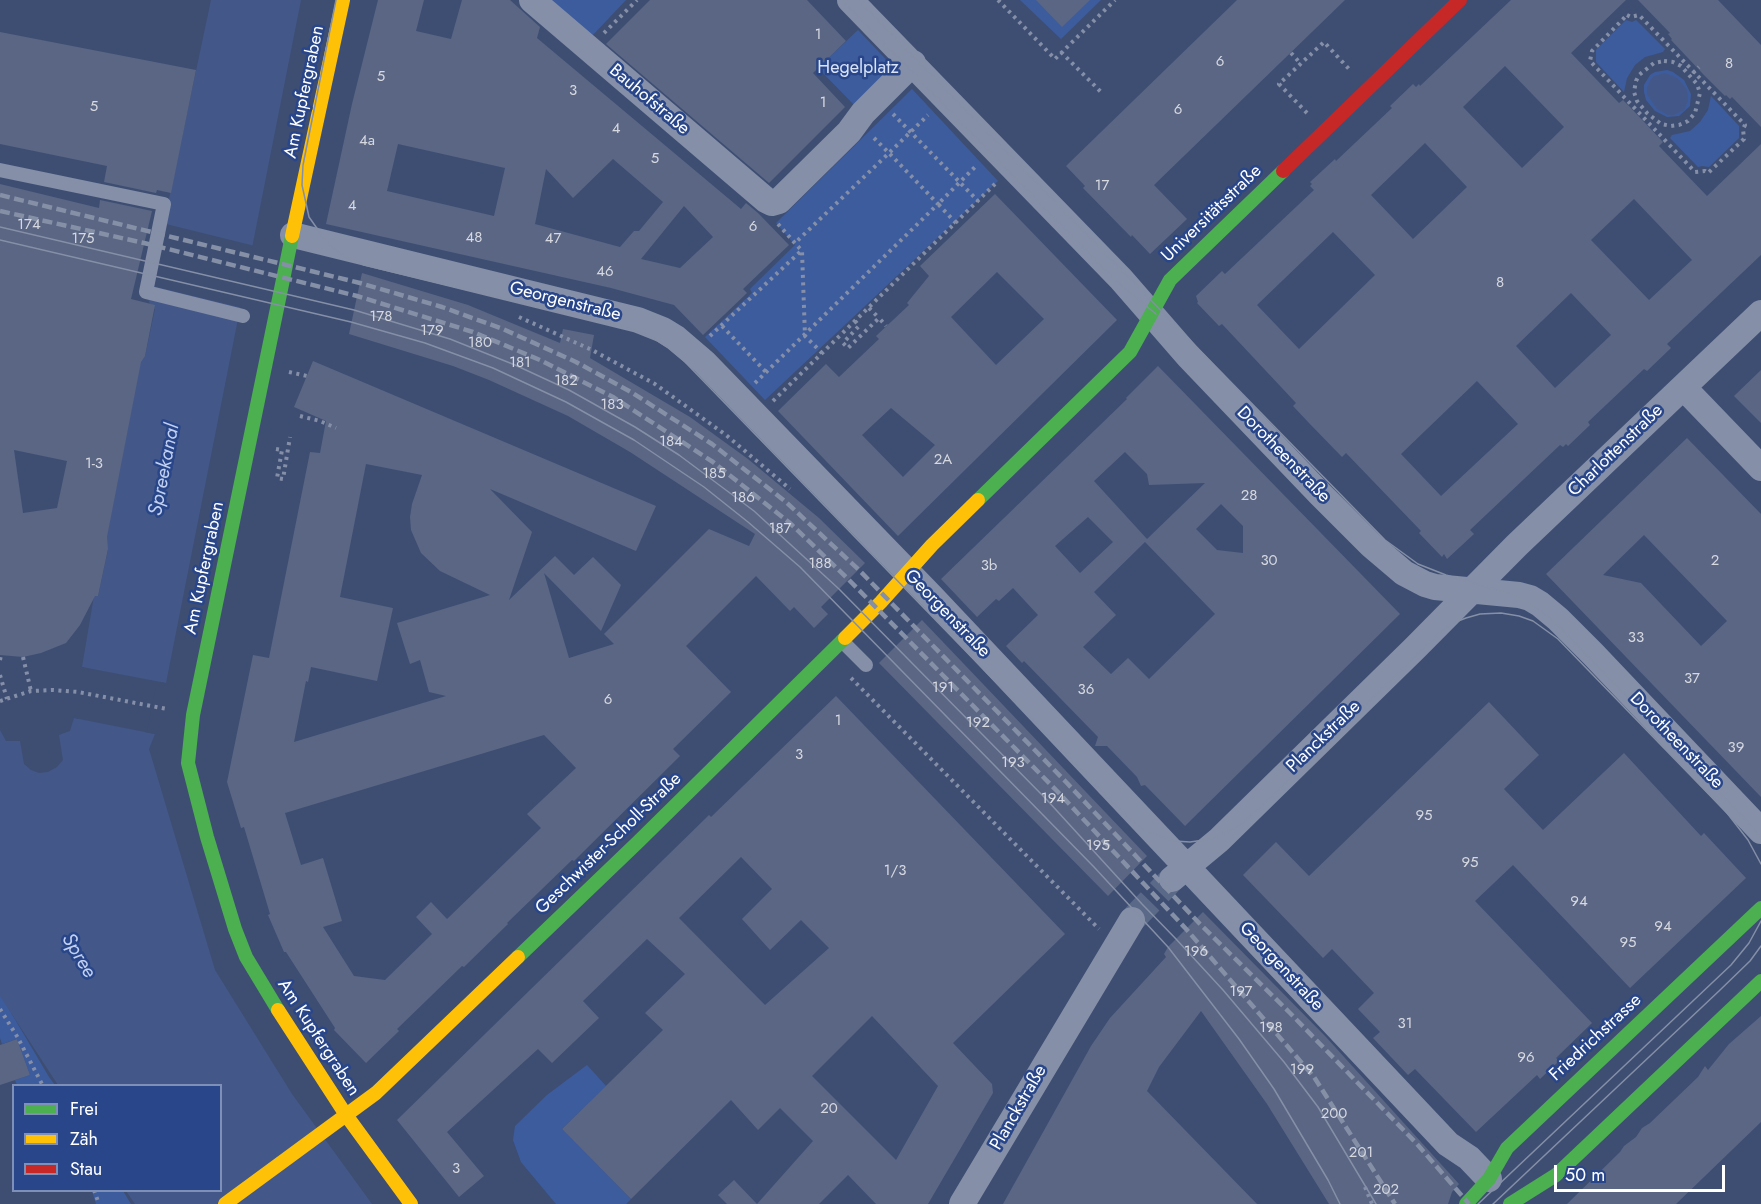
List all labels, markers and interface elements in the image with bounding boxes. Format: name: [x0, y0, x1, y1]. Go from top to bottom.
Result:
street label: Am Kupfergraben: [280, 24, 330, 160]
house number: 1: [815, 26, 821, 44]
house number: 6: [1216, 53, 1224, 71]
house number: 8: [1725, 55, 1733, 73]
park label: Hegelplatz: [817, 58, 899, 80]
street label: Bauhofstraße: [604, 60, 694, 140]
house number: 5: [377, 68, 385, 86]
house number: 3: [569, 82, 577, 100]
house number: 1: [820, 94, 826, 112]
house number: 5: [90, 98, 98, 116]
house number: 6: [1174, 101, 1182, 119]
house number: 4: [612, 120, 620, 138]
house number: 4a: [359, 132, 375, 150]
house number: 5: [651, 150, 659, 168]
street label: Universitätsstraße: [1157, 161, 1267, 267]
house number: 17: [1095, 177, 1109, 195]
house number: 4: [348, 197, 356, 215]
house number: 174: [17, 216, 41, 234]
house number: 6: [749, 218, 757, 236]
house number: 48: [466, 229, 482, 247]
house number: 175: [71, 230, 95, 248]
house number: 47: [545, 230, 561, 248]
house number: 46: [596, 263, 614, 281]
house number: 8: [1496, 274, 1504, 292]
street label: Georgenstraße: [507, 278, 623, 326]
house number: 178: [370, 308, 392, 326]
house number: 179: [420, 322, 444, 340]
house number: 180: [468, 334, 492, 352]
house number: 181: [509, 354, 531, 372]
house number: 182: [554, 372, 578, 390]
house number: 183: [600, 396, 624, 414]
street label: Charlottenstraße: [1564, 400, 1668, 502]
street label: Dorotheenstraße: [1232, 402, 1334, 508]
water label: Spreekanal: [144, 422, 186, 518]
house number: 184: [659, 433, 683, 451]
house number: 2A: [934, 451, 952, 469]
house number: 1-3: [85, 455, 103, 473]
house number: 185: [702, 465, 726, 483]
house number: 28: [1241, 487, 1257, 505]
house number: 186: [731, 489, 755, 507]
street label: Am Kupfergraben: [180, 500, 230, 636]
house number: 187: [769, 520, 791, 538]
house number: 30: [1260, 552, 1278, 570]
house number: 2: [1711, 552, 1719, 570]
house number: 188: [808, 555, 832, 573]
house number: 3b: [981, 557, 997, 575]
street label: Georgenstraße: [900, 566, 994, 662]
house number: 33: [1628, 629, 1644, 647]
house number: 37: [1684, 670, 1700, 688]
house number: 191: [932, 679, 954, 697]
house number: 36: [1078, 681, 1094, 699]
street label: Dorotheenstraße: [1625, 688, 1727, 794]
house number: 6: [604, 691, 612, 709]
street label: Planckstraße: [1283, 696, 1365, 778]
house number: 1: [835, 712, 841, 730]
house number: 192: [966, 714, 990, 732]
house number: 39: [1728, 739, 1744, 757]
house number: 3: [795, 746, 803, 764]
house number: 193: [1001, 754, 1025, 772]
street label: Geschwister-Scholl-Straße: [532, 769, 686, 919]
house number: 194: [1041, 790, 1065, 808]
house number: 95: [1415, 807, 1433, 825]
house number: 195: [1086, 837, 1110, 855]
house number: 95: [1461, 854, 1479, 872]
house number: 1/3: [884, 862, 906, 880]
house number: 94: [1570, 893, 1588, 911]
street label: Georgenstraße: [1234, 918, 1328, 1016]
house number: 94: [1654, 918, 1672, 936]
water label: Spree: [55, 929, 101, 983]
house number: 95: [1619, 934, 1637, 952]
house number: 196: [1184, 943, 1208, 961]
street label: Am Kupfergraben: [272, 975, 364, 1101]
house number: 197: [1230, 983, 1252, 1001]
street label: Friedrichstrasse: [1545, 990, 1647, 1086]
house number: 31: [1398, 1015, 1412, 1033]
house number: 198: [1259, 1019, 1283, 1037]
house number: 96: [1517, 1049, 1535, 1067]
house number: 199: [1290, 1061, 1314, 1079]
street label: Planckstraße: [986, 1062, 1052, 1154]
legend: [12, 1084, 222, 1192]
text: Frei: [70, 1096, 99, 1122]
house number: 20: [820, 1100, 838, 1118]
house number: 200: [1321, 1105, 1347, 1123]
text: Zäh: [70, 1126, 98, 1152]
house number: 201: [1349, 1144, 1373, 1162]
scale bar: [1557, 1153, 1728, 1191]
text: Stau: [70, 1156, 102, 1182]
house number: 3: [452, 1160, 460, 1178]
text: 50 m: [1565, 1162, 1605, 1188]
house number: 202: [1373, 1181, 1399, 1199]

